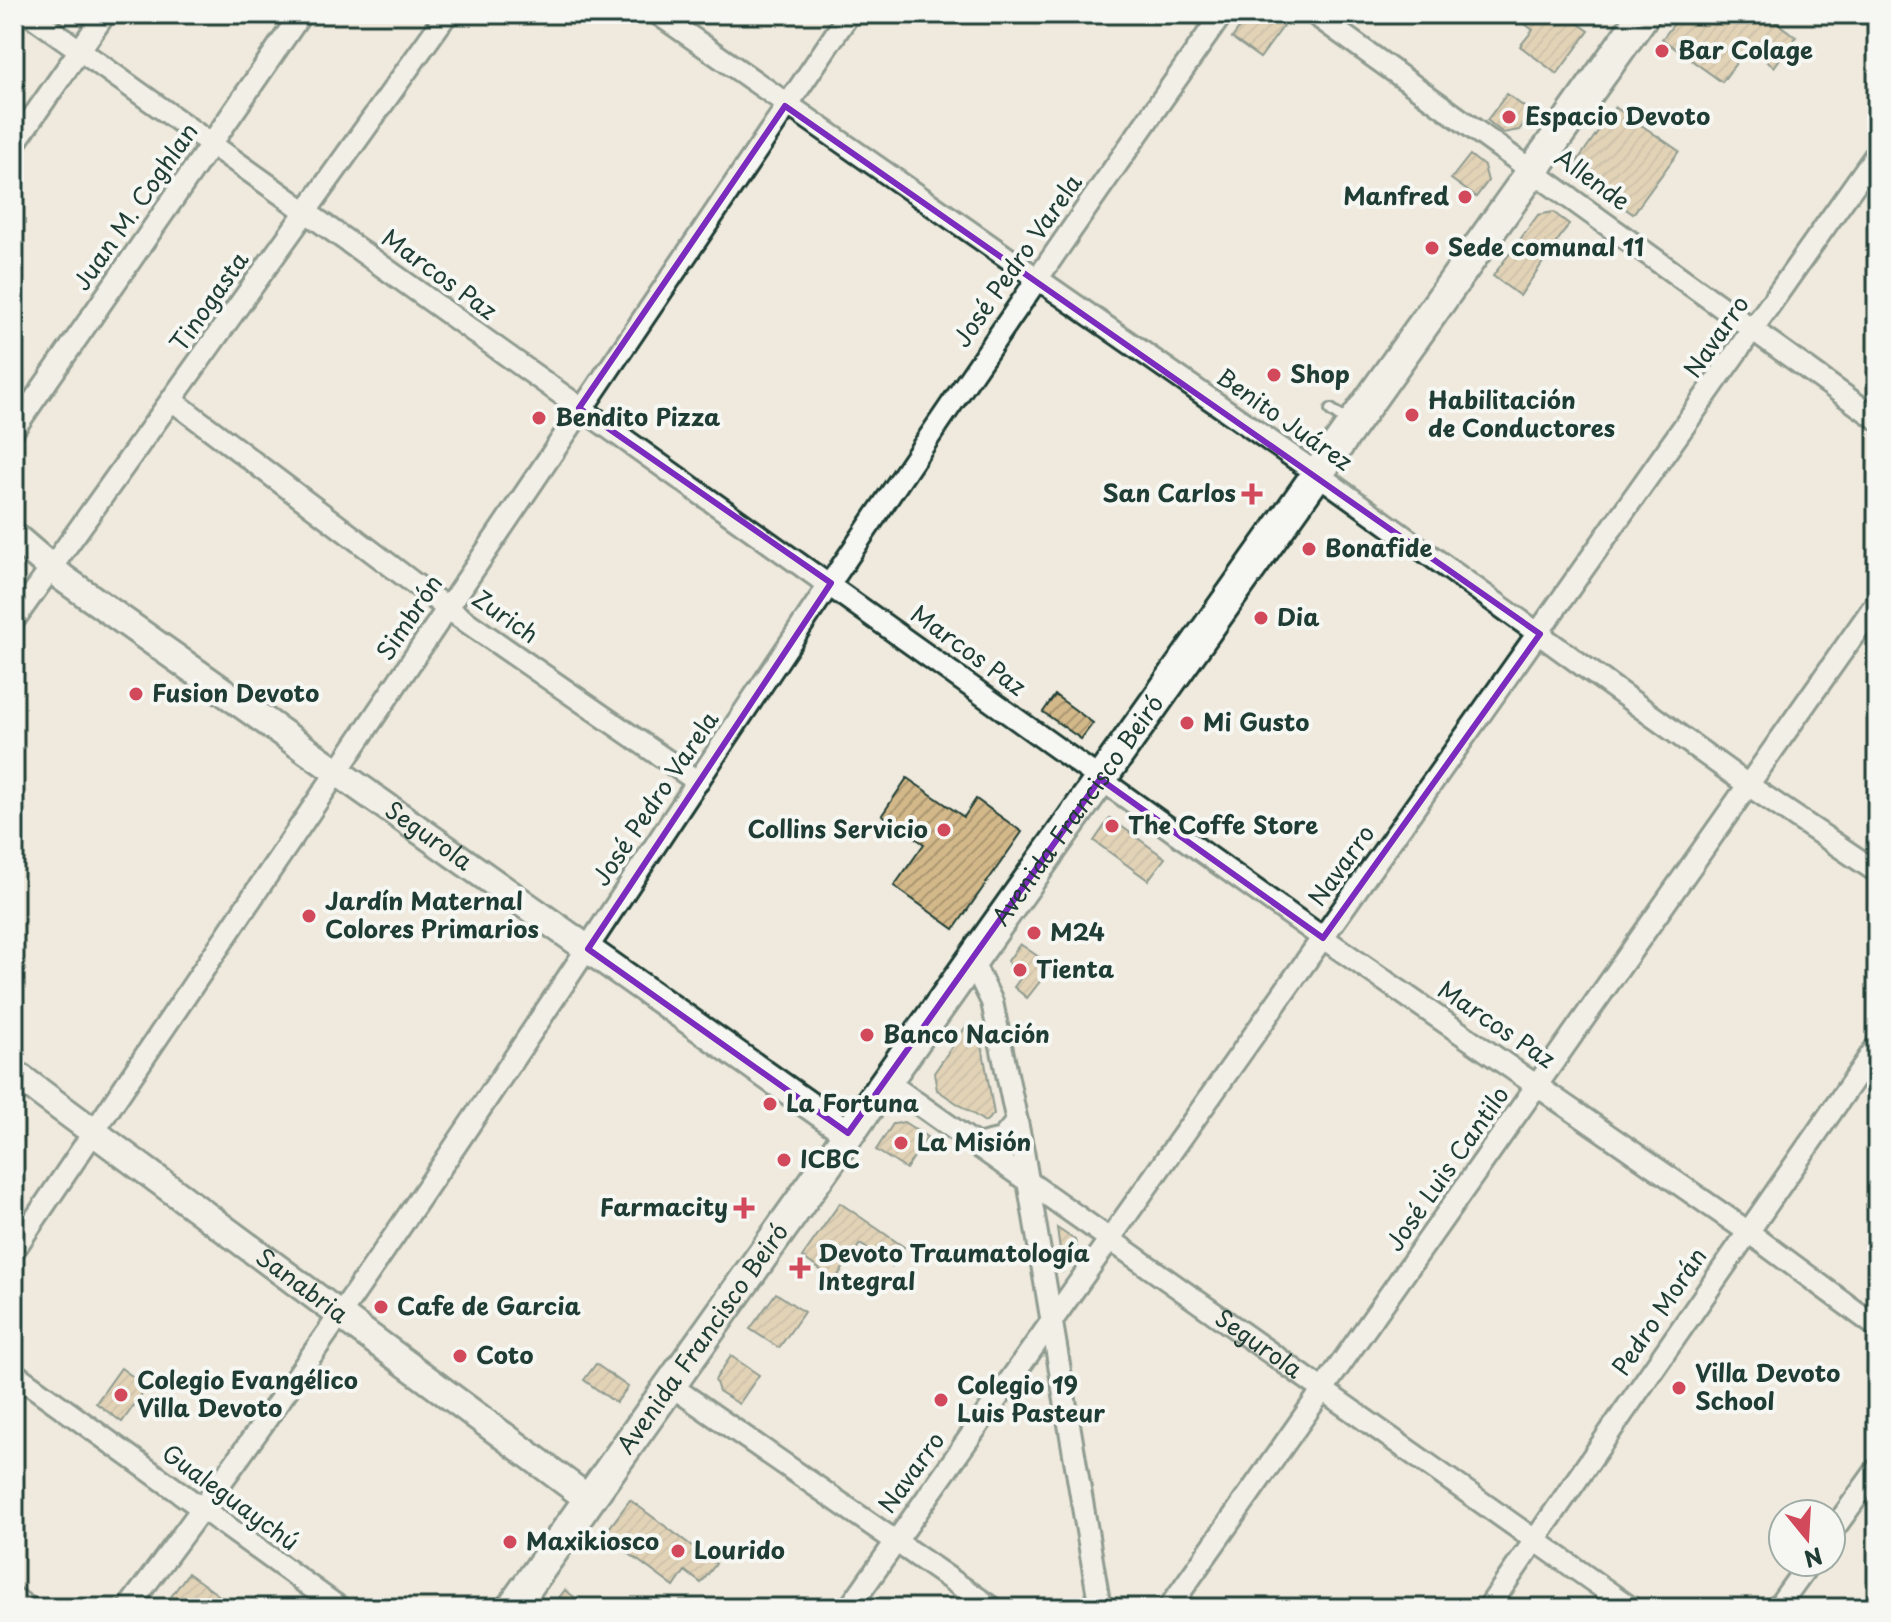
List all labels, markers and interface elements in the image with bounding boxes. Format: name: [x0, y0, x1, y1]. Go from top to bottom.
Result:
place label: Bar Colage: [1678, 31, 1813, 67]
marker: Bar Colage: [1653, 42, 1671, 60]
place label: Espacio Devoto: [1525, 97, 1710, 133]
marker: Espacio Devoto: [1500, 108, 1518, 126]
street label: Juan M. Coghlan: [63, 115, 206, 297]
street label: Allende: [1548, 139, 1638, 218]
street label: José Pedro Varela: [943, 166, 1090, 354]
place label: Manfred: [1343, 177, 1449, 213]
marker: Manfred: [1456, 188, 1474, 206]
street label: Marcos Paz: [375, 219, 505, 328]
place label: Sede comunal 11: [1448, 228, 1644, 264]
marker: Sede comunal 11: [1423, 239, 1441, 257]
street label: Tinogasta: [160, 243, 257, 359]
street label: Navarro: [1674, 287, 1757, 384]
place label: Shop: [1290, 355, 1350, 391]
street label: Benito Juárez: [1210, 358, 1360, 479]
marker: Shop: [1265, 366, 1283, 384]
place label: Habilitación de Conductores: [1428, 381, 1615, 445]
place label: Bendito Pizza: [555, 398, 721, 434]
marker: Habilitación de Conductores: [1403, 406, 1421, 424]
marker: Bendito Pizza: [530, 409, 548, 427]
place label: San Carlos: [1102, 474, 1236, 510]
marker: San Carlos: [1243, 485, 1261, 503]
place label: Bonafide: [1325, 529, 1433, 565]
marker: Bonafide: [1300, 540, 1318, 558]
street label: Simbrón: [366, 567, 450, 667]
street label: Zurich: [466, 580, 547, 651]
street label: Marcos Paz: [904, 595, 1034, 704]
place label: Dia: [1277, 598, 1320, 634]
marker: Dia: [1252, 609, 1270, 627]
place label: Fusion Devoto: [152, 674, 319, 710]
marker: Fusion Devoto: [127, 685, 145, 703]
street label: Avenida Francisco Beiró: [982, 687, 1171, 932]
street label: José Pedro Varela: [582, 703, 726, 893]
place label: Mi Gusto: [1203, 703, 1309, 739]
marker: Mi Gusto: [1178, 714, 1196, 732]
street label: Segurola: [378, 791, 481, 878]
place label: The Coffe Store: [1128, 806, 1318, 842]
place label: Collins Servicio: [747, 810, 928, 846]
marker: The Coffe Store: [1103, 817, 1121, 835]
street label: Navarro: [1298, 817, 1382, 913]
marker: Collins Servicio: [935, 821, 953, 839]
place label: Jardín Maternal Colores Primarios: [325, 882, 539, 946]
marker: Jardín Maternal Colores Primarios: [300, 907, 318, 925]
place label: M24: [1050, 913, 1105, 949]
marker: M24: [1025, 924, 1043, 942]
place label: Tienta: [1036, 950, 1115, 986]
marker: Tienta: [1011, 961, 1029, 979]
street label: Marcos Paz: [1431, 971, 1563, 1076]
place label: Banco Nación: [883, 1015, 1050, 1051]
marker: Banco Nación: [858, 1026, 876, 1044]
street label: José Luis Cantilo: [1376, 1078, 1517, 1258]
place label: La Fortuna: [786, 1084, 920, 1120]
marker: La Fortuna: [761, 1095, 779, 1113]
place label: La Misión: [917, 1123, 1031, 1159]
marker: La Misión: [892, 1134, 910, 1152]
place label: ICBC: [800, 1140, 860, 1176]
marker: ICBC: [775, 1151, 793, 1169]
place label: Farmacity: [600, 1188, 728, 1224]
marker: Farmacity: [735, 1199, 753, 1217]
street label: Avenida Francisco Beiró: [607, 1215, 796, 1461]
place label: Devoto Traumatología Integral: [818, 1234, 1090, 1298]
street label: Sanabria: [249, 1238, 356, 1331]
street label: Pedro Morán: [1602, 1240, 1714, 1382]
marker: Devoto Traumatología Integral: [789, 1257, 811, 1279]
place label: Cafe de Garcia: [397, 1287, 582, 1323]
marker: Cafe de Garcia: [372, 1298, 390, 1316]
street label: Segurola: [1208, 1299, 1311, 1386]
place label: Coto: [476, 1336, 534, 1372]
marker: Coto: [451, 1347, 469, 1365]
place label: Villa Devoto School: [1695, 1354, 1840, 1418]
place label: Colegio Evangélico Villa Devoto: [137, 1361, 358, 1425]
place label: Colegio 19 Luis Pasteur: [957, 1366, 1105, 1430]
marker: Villa Devoto School: [1670, 1379, 1688, 1397]
marker: Colegio Evangélico Villa Devoto: [112, 1386, 130, 1404]
marker: Colegio 19 Luis Pasteur: [932, 1391, 950, 1409]
street label: Navarro: [868, 1424, 952, 1520]
street label: Gualeguaychú: [155, 1434, 307, 1558]
north arrow: [1767, 1498, 1847, 1578]
place label: Maxikiosco: [526, 1522, 659, 1558]
place label: Lourido: [694, 1531, 785, 1567]
marker: Maxikiosco: [501, 1533, 519, 1551]
text: N: [1800, 1540, 1827, 1577]
marker: Lourido: [669, 1542, 687, 1560]

